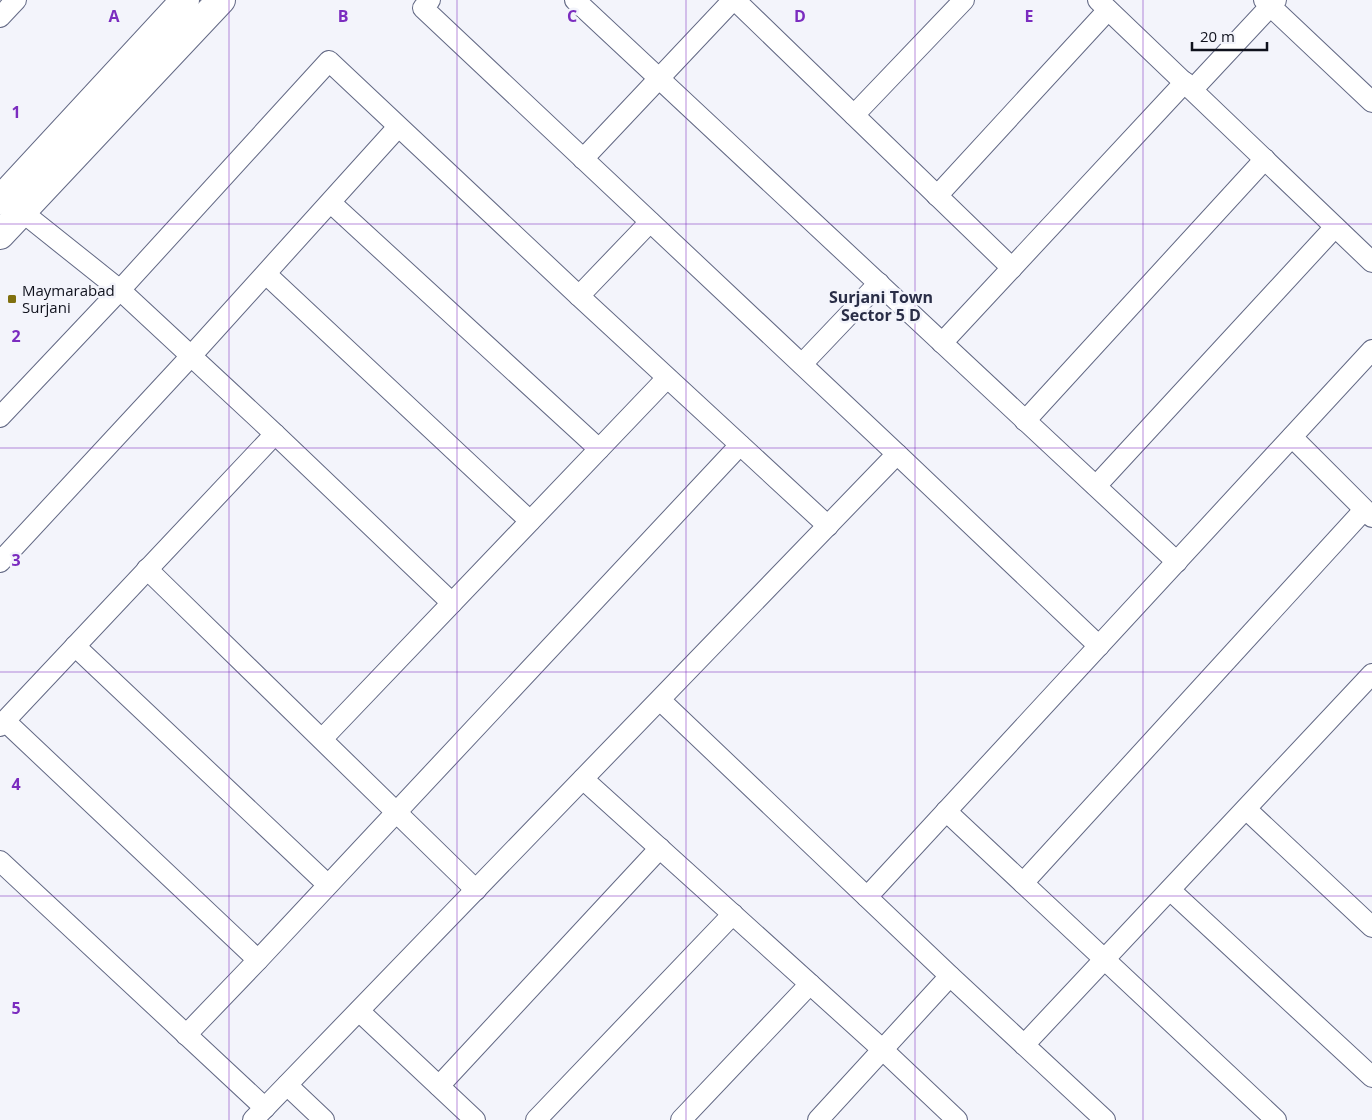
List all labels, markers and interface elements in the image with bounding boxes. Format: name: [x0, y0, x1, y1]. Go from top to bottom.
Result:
text: A: [108, 5, 120, 27]
text: B: [338, 5, 348, 27]
text: C: [567, 5, 577, 27]
text: D: [794, 5, 806, 27]
text: E: [1025, 5, 1034, 27]
scale bar: [1192, 20, 1267, 52]
text: 20 m: [1200, 26, 1235, 46]
text: 1: [11, 101, 21, 123]
place label: Maymarabad Surjani: [22, 280, 115, 317]
district label: Surjani Town Sector 5 D: [829, 286, 933, 326]
marker: Maymarabad Surjani: [6, 293, 18, 305]
text: 2: [11, 325, 21, 347]
text: 3: [11, 549, 21, 571]
text: 4: [11, 773, 21, 795]
text: 5: [11, 997, 21, 1019]

